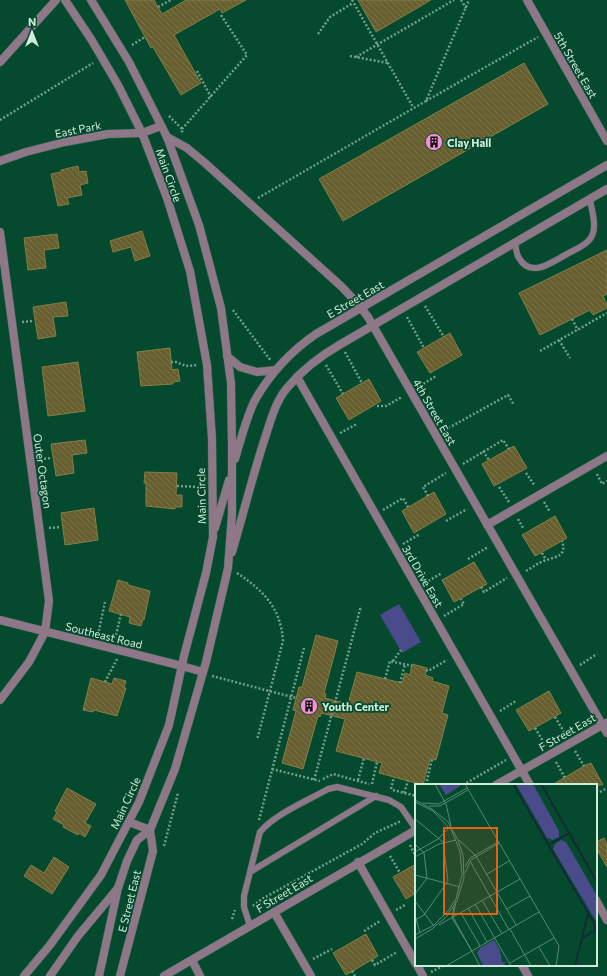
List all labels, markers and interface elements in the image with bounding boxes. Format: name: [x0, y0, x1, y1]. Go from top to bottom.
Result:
north arrow: [12, 12, 52, 52]
text: N: [28, 15, 36, 28]
street label: 5th Street East: [552, 30, 600, 101]
street label: East Park: [54, 118, 102, 140]
building icon: Clay Hall: [424, 132, 444, 152]
place label: Clay Hall: [447, 136, 491, 149]
street label: Main Circle: [153, 146, 185, 204]
street label: E Street East: [324, 277, 386, 321]
street label: 4th Street East: [411, 376, 459, 448]
street label: Outer Octagon: [31, 433, 55, 509]
street label: Main Circle: [194, 468, 208, 524]
street label: 3rd Drive East: [400, 543, 446, 610]
street label: Southeast Road: [64, 619, 144, 651]
building icon: Youth Center: [299, 696, 319, 716]
place label: Youth Center: [322, 700, 389, 713]
street label: F Street East: [536, 710, 598, 753]
street label: Main Circle: [107, 775, 143, 831]
inset map: [415, 784, 597, 966]
street label: E Street East: [115, 868, 143, 933]
street label: F Street East: [253, 871, 315, 915]

